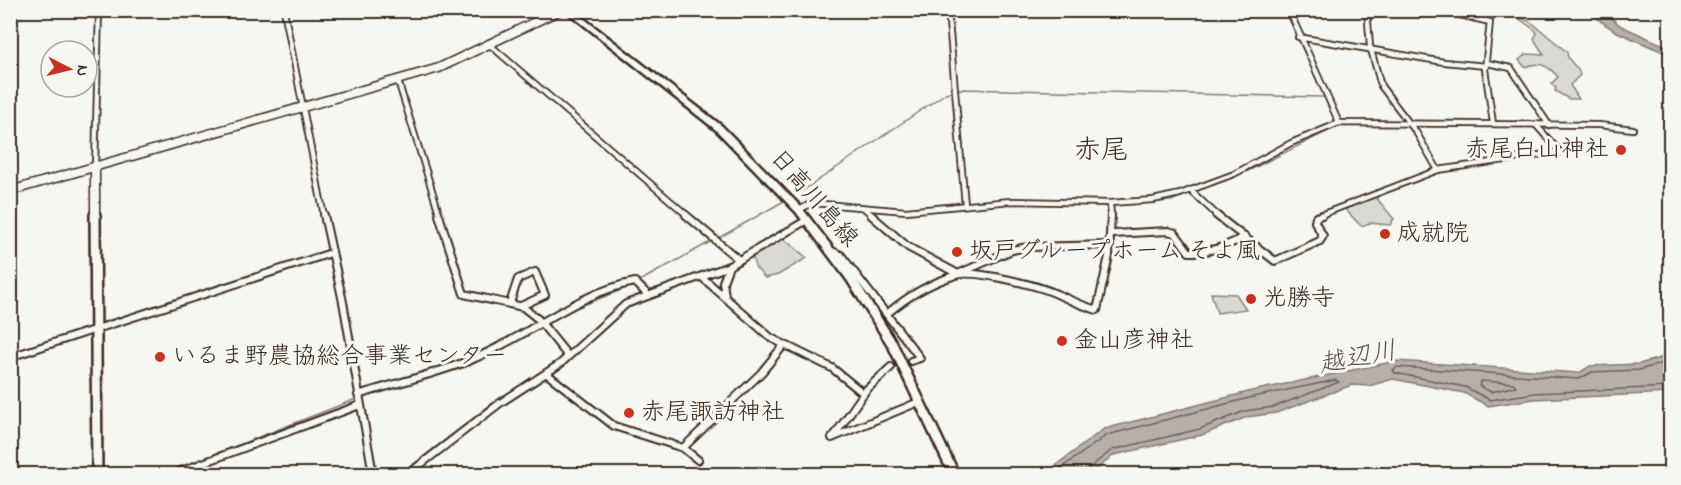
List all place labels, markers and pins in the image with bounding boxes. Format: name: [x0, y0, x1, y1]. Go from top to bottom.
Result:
place label: 赤尾白山神社: [1465, 133, 1609, 168]
marker: 赤尾白山神社: [1614, 143, 1628, 157]
place label: 成就院: [1397, 217, 1469, 252]
marker: 成就院: [1378, 227, 1392, 241]
place label: 坂戸グループホーム そよ風: [969, 235, 1260, 270]
marker: 坂戸グループホーム そよ風: [950, 245, 964, 259]
place label: 光勝寺: [1263, 282, 1335, 317]
marker: 光勝寺: [1244, 292, 1258, 306]
place label: 金山彦神社: [1074, 324, 1194, 359]
marker: 金山彦神社: [1055, 334, 1069, 348]
place label: いるま野農協総合事業センター: [172, 340, 507, 375]
marker: いるま野農協総合事業センター: [153, 350, 167, 364]
place label: 赤尾諏訪神社: [641, 396, 785, 431]
marker: 赤尾諏訪神社: [622, 406, 636, 420]

